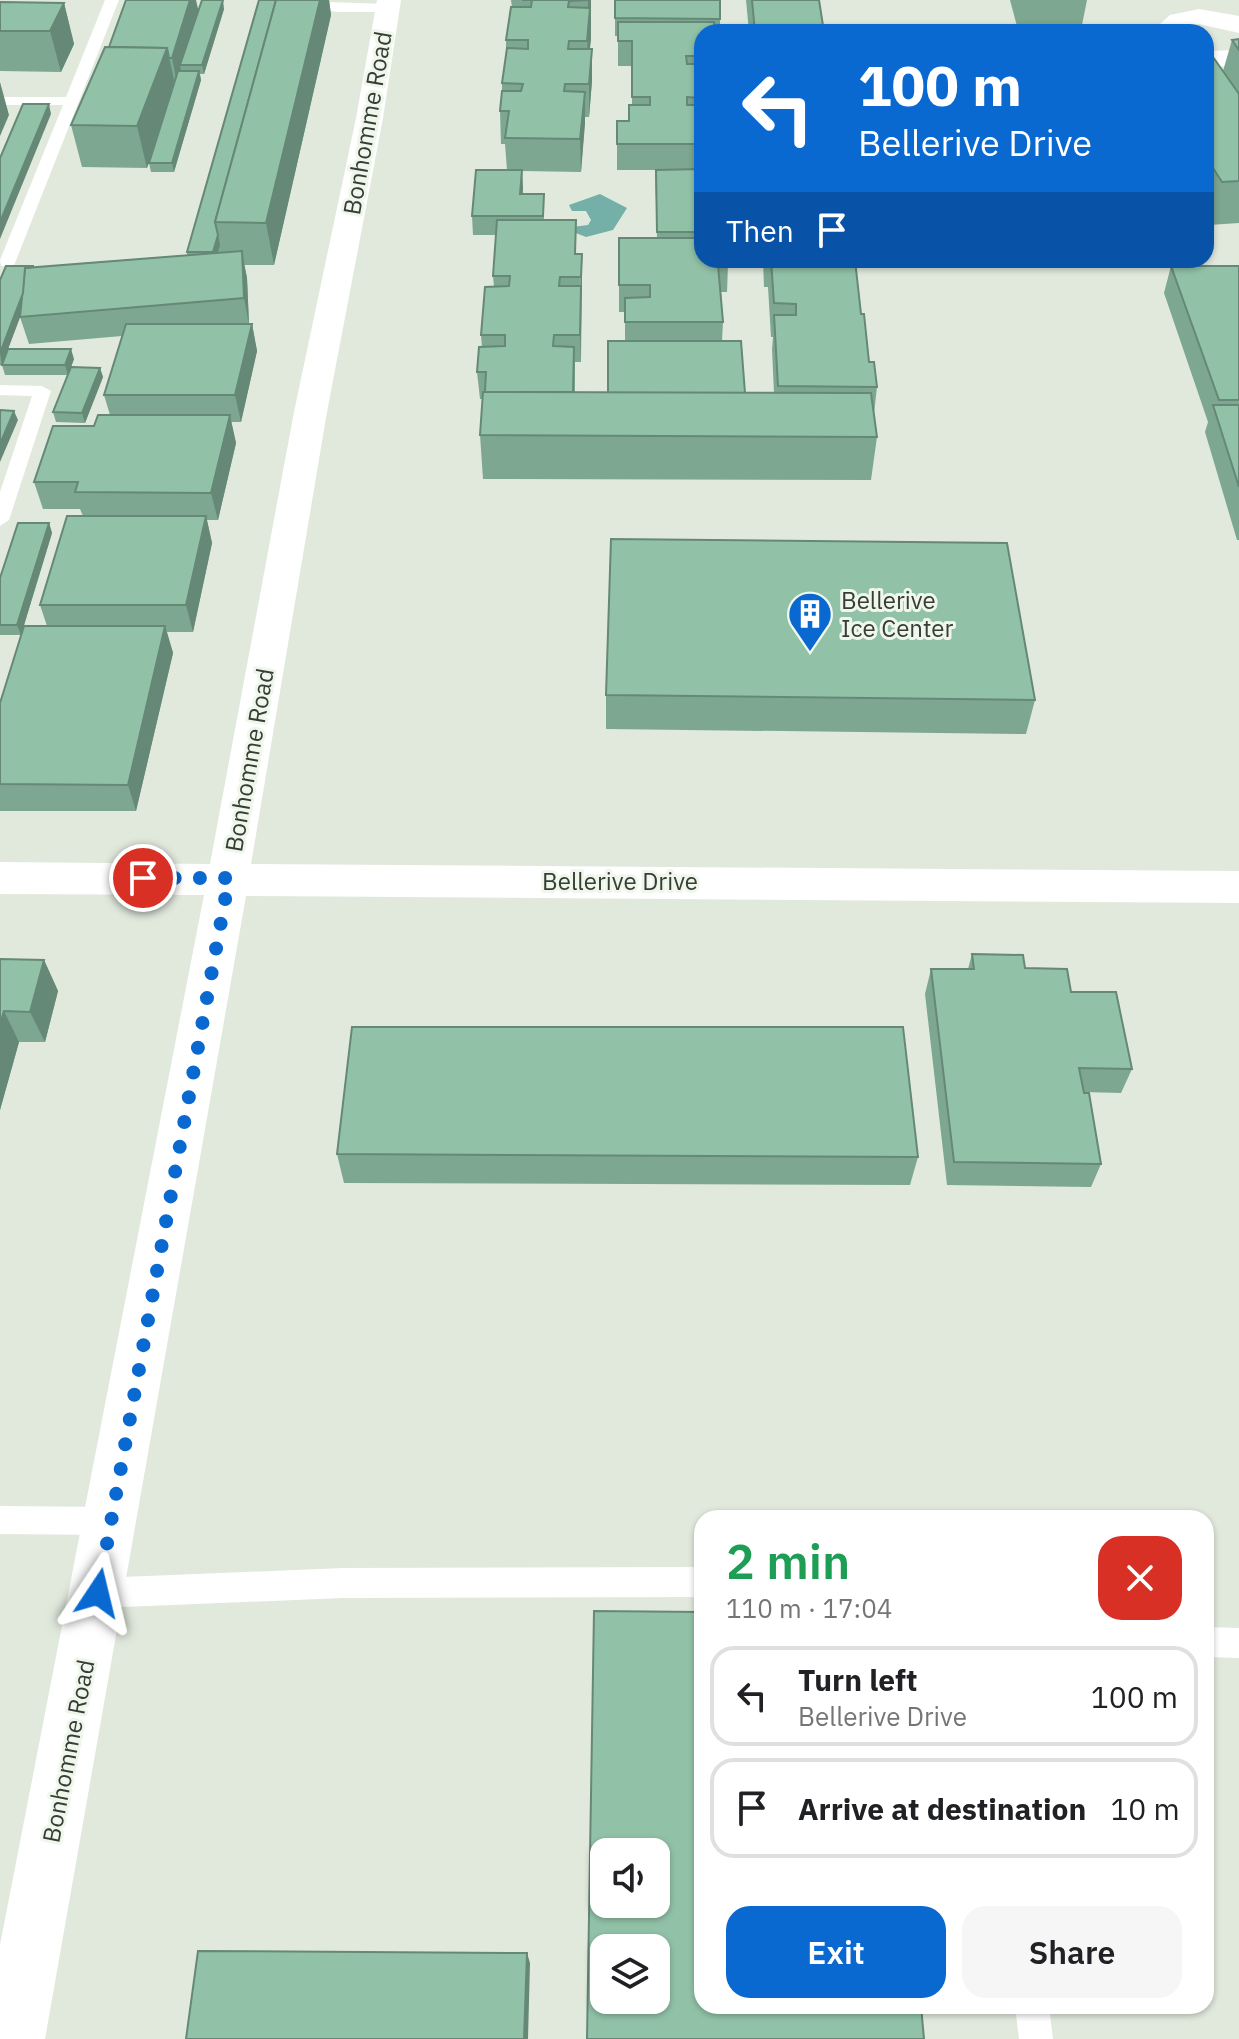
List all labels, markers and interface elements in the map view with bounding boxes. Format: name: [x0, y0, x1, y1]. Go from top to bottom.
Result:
street label: Bonhomme Road: [335, 29, 399, 217]
text: 100 m: [858, 49, 1022, 121]
icon: left: [726, 56, 830, 160]
text: Bellerive Drive: [858, 119, 1092, 166]
icon: arrive: [810, 208, 854, 252]
text: Then: [726, 211, 794, 250]
place label: Bellerive Ice Center: [841, 584, 953, 644]
building icon: Bellerive Ice Center: [786, 590, 834, 653]
street label: Bonhomme Road: [217, 666, 281, 854]
pin: [109, 844, 177, 912]
icon: arrive: [121, 856, 165, 900]
street label: Bellerive Drive: [542, 865, 698, 897]
text: 2 min: [726, 1530, 850, 1592]
button: close: [1098, 1536, 1182, 1620]
position arrow: [56, 1551, 140, 1635]
text: 110 m · 17:04: [726, 1591, 892, 1625]
street label: Bonhomme Road: [35, 1657, 101, 1845]
text: Turn left: [798, 1660, 917, 1699]
icon: left: [730, 1674, 774, 1718]
text: 100 m: [1091, 1677, 1178, 1716]
text: Bellerive Drive: [798, 1699, 967, 1733]
icon: arrive: [730, 1786, 774, 1830]
text: Arrive at destination: [798, 1789, 1086, 1828]
text: 10 m: [1110, 1789, 1180, 1828]
map controls: [590, 1838, 670, 2014]
button: sound: [590, 1838, 670, 1918]
button: Exit: [726, 1906, 946, 1998]
button: Share: [962, 1906, 1182, 1998]
button: layers: [590, 1934, 670, 2014]

